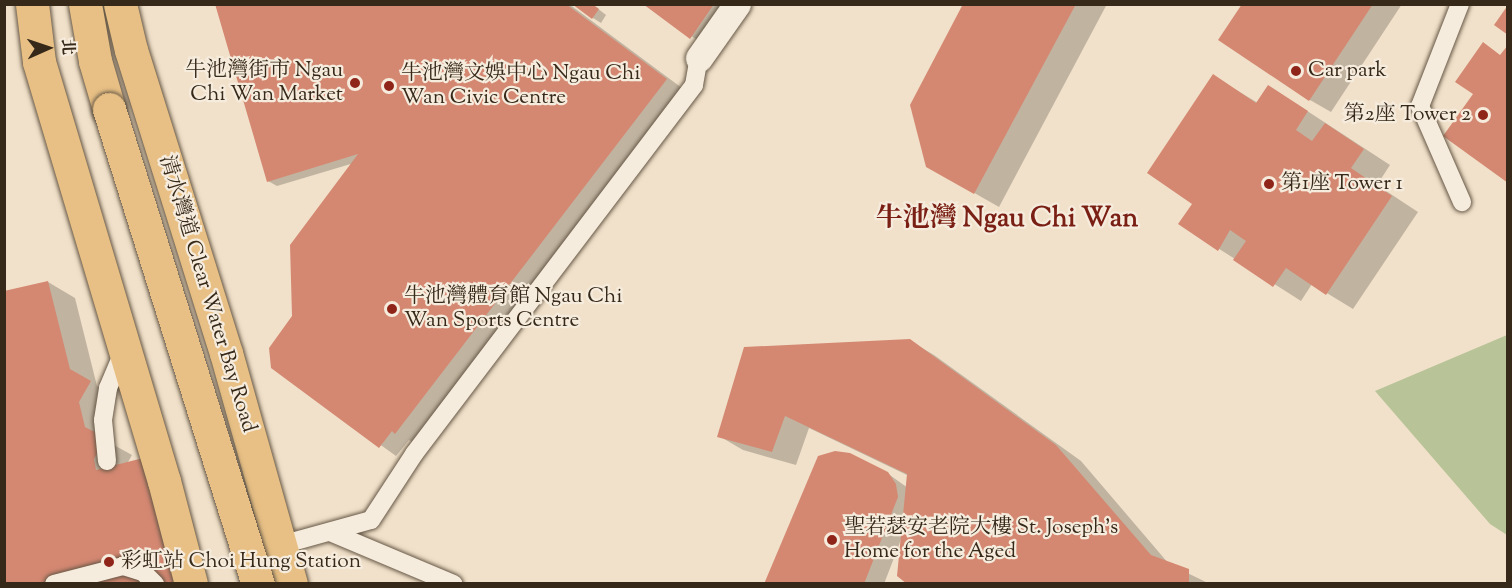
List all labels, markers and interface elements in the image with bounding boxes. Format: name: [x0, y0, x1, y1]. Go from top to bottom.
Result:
north arrow: [18, 18, 78, 78]
text: 北: [55, 38, 78, 56]
place label: 牛池灣街市 Ngau Chi Wan Market: [185, 58, 343, 108]
place label: Car park: [1308, 58, 1387, 84]
place label: 牛池灣文娛中心 Ngau Chi Wan Civic Centre: [401, 61, 640, 111]
marker: Car park: [1289, 64, 1303, 78]
marker: 牛池灣街市 Ngau Chi Wan Market: [348, 76, 362, 90]
marker: 牛池灣文娛中心 Ngau Chi Wan Civic Centre: [382, 79, 396, 93]
place label: 第2座 Tower 2: [1344, 102, 1471, 128]
marker: 第2座 Tower 2: [1476, 108, 1490, 122]
street label: 清水灣道 Clear Water Bay Road: [153, 153, 261, 435]
place label: 第1座 Tower 1: [1281, 171, 1403, 197]
marker: 第1座 Tower 1: [1262, 177, 1276, 191]
district label: 牛池灣 Ngau Chi Wan: [876, 204, 1138, 236]
place label: 牛池灣體育館 Ngau Chi Wan Sports Centre: [404, 284, 622, 334]
marker: 牛池灣體育館 Ngau Chi Wan Sports Centre: [385, 302, 399, 316]
place label: 聖若瑟安老院大樓 St. Joseph's Home for the Aged: [844, 515, 1118, 565]
marker: 聖若瑟安老院大樓 St. Joseph's Home for the Aged: [825, 533, 839, 547]
place label: 彩虹站 Choi Hung Station: [121, 549, 361, 575]
marker: 彩虹站 Choi Hung Station: [102, 555, 116, 569]

